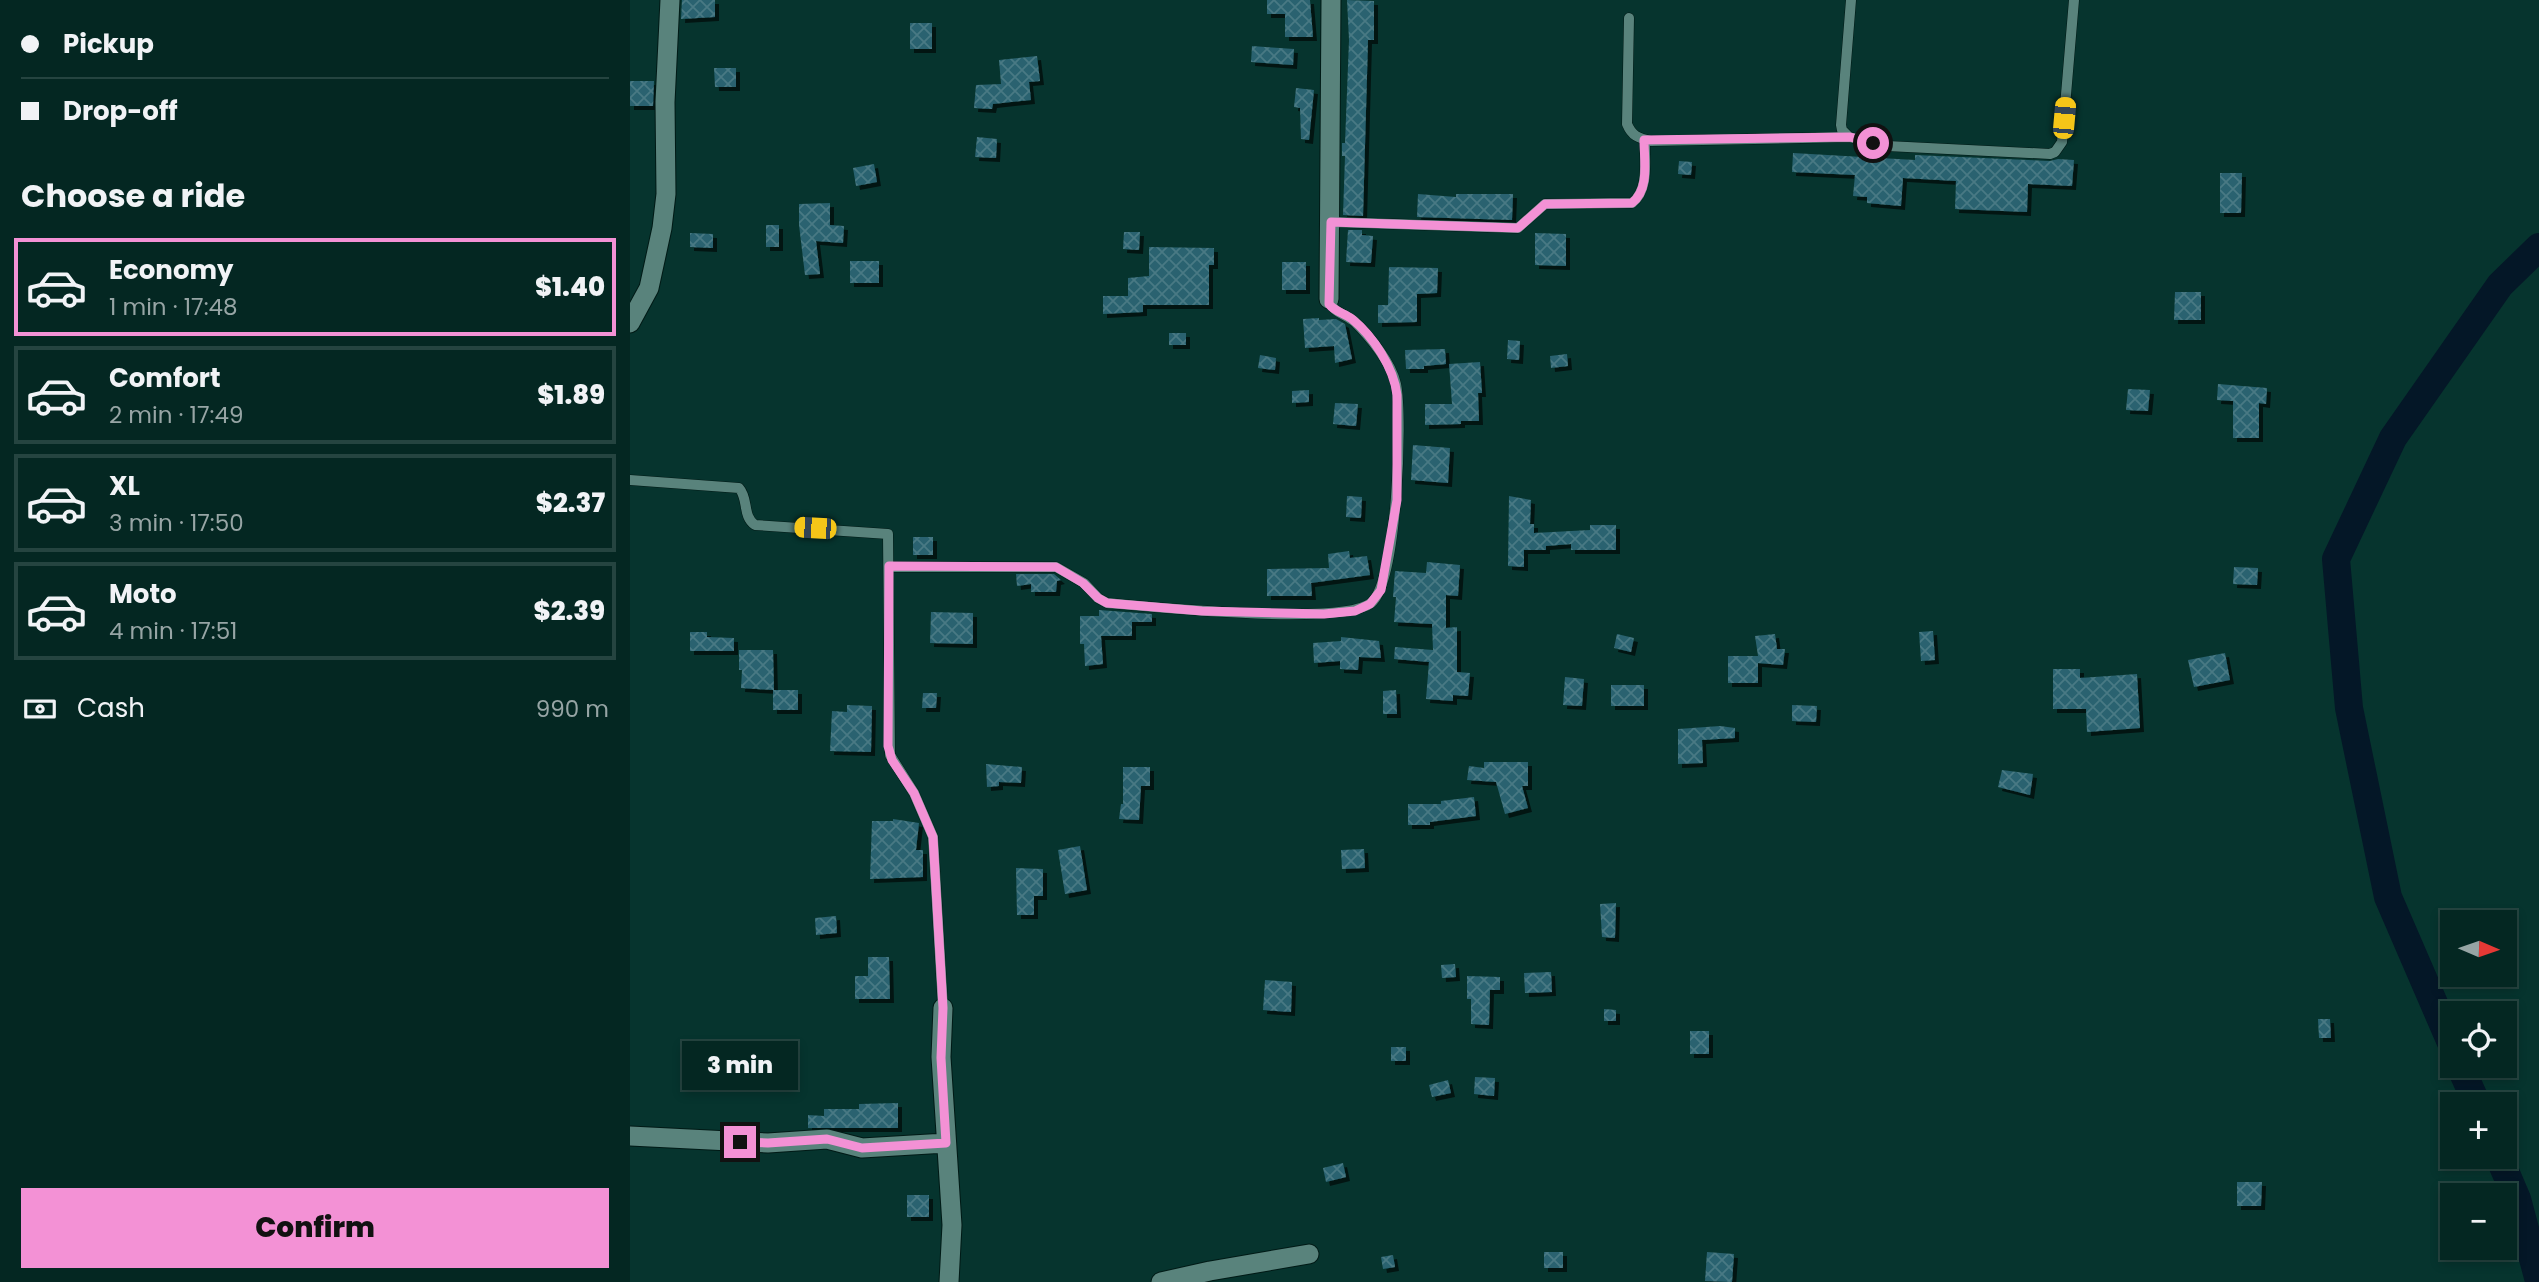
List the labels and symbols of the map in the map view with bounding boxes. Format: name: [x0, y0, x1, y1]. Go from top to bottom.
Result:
car: [2052, 96, 2077, 140]
route start: [1857, 127, 1889, 159]
car: [794, 516, 837, 540]
north arrow: [2440, 910, 2516, 987]
callout: 3 min: [682, 1040, 798, 1090]
route end: [724, 1126, 756, 1158]

